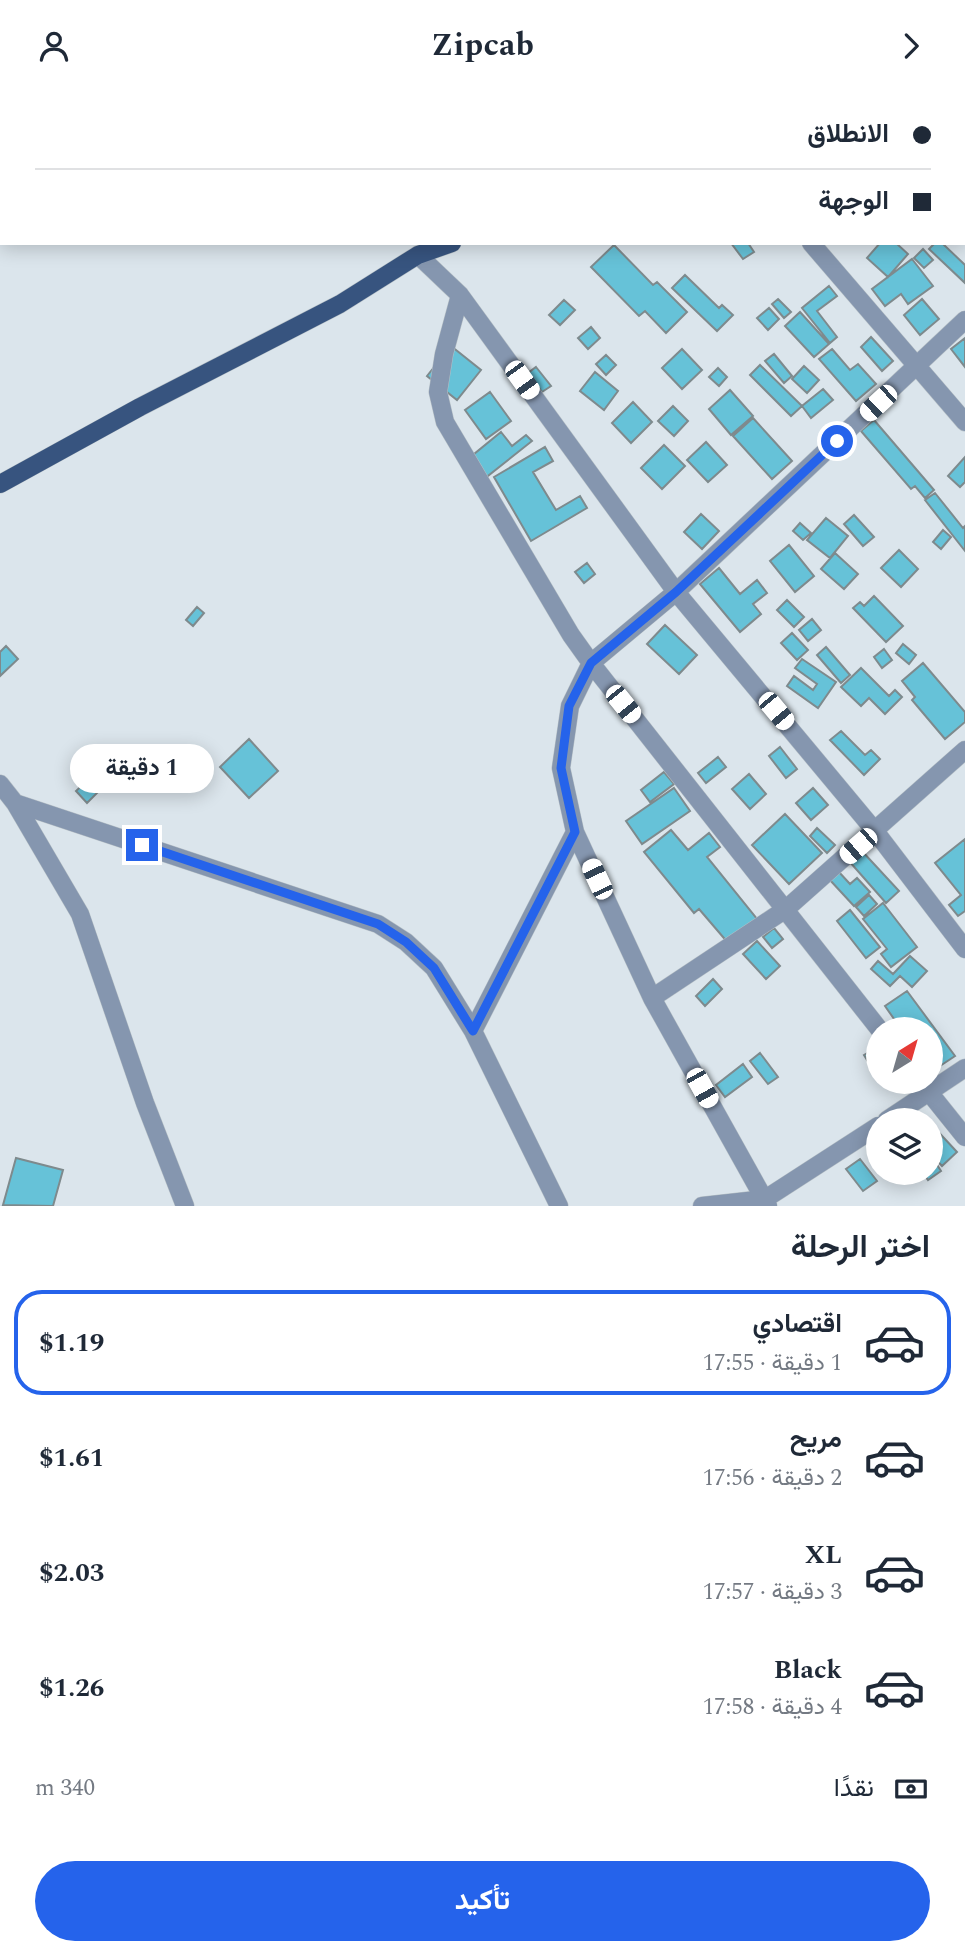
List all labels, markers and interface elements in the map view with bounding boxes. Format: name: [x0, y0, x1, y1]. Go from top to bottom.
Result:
text: Zipcab: [431, 21, 534, 70]
icon: person: [35, 27, 73, 65]
icon: forward: [892, 27, 930, 65]
text: الانطلاق: [807, 114, 889, 154]
text: الوجهة: [818, 181, 889, 221]
car: [502, 357, 543, 403]
car: [856, 381, 901, 425]
route start: [821, 425, 853, 457]
car: [602, 681, 645, 727]
car: [755, 688, 798, 734]
callout: 1 دقيقة: [70, 743, 214, 793]
text: 1 دقيقة: [106, 751, 178, 786]
car: [836, 824, 881, 868]
route end: [126, 829, 158, 861]
car: [579, 856, 616, 902]
north arrow: [866, 1017, 943, 1094]
map controls: [866, 1017, 943, 1185]
car: [683, 1065, 722, 1111]
button: layers: [866, 1108, 943, 1185]
text: اختر الرحلة: [791, 1223, 930, 1272]
text: اقتصادي: [753, 1304, 842, 1344]
icon: car: [863, 1311, 926, 1374]
text: $1.19: [39, 1323, 104, 1363]
text: 1 دقيقة · 17:55: [703, 1346, 842, 1381]
text: مريح: [790, 1419, 842, 1459]
icon: car: [863, 1426, 926, 1489]
text: $1.61: [39, 1438, 104, 1478]
text: 2 دقيقة · 17:56: [703, 1461, 842, 1496]
text: XL: [805, 1535, 842, 1575]
icon: car: [863, 1541, 926, 1604]
text: $2.03: [39, 1553, 104, 1593]
text: 3 دقيقة · 17:57: [703, 1575, 842, 1610]
text: Black: [774, 1650, 842, 1690]
icon: car: [863, 1656, 926, 1719]
text: $1.26: [39, 1668, 104, 1708]
text: 4 دقيقة · 17:58: [703, 1690, 842, 1725]
text: نقدًا: [834, 1768, 874, 1808]
icon: cash: [892, 1770, 930, 1808]
text: 340 m: [35, 1771, 95, 1806]
button: تأكيد: [35, 1861, 930, 1941]

